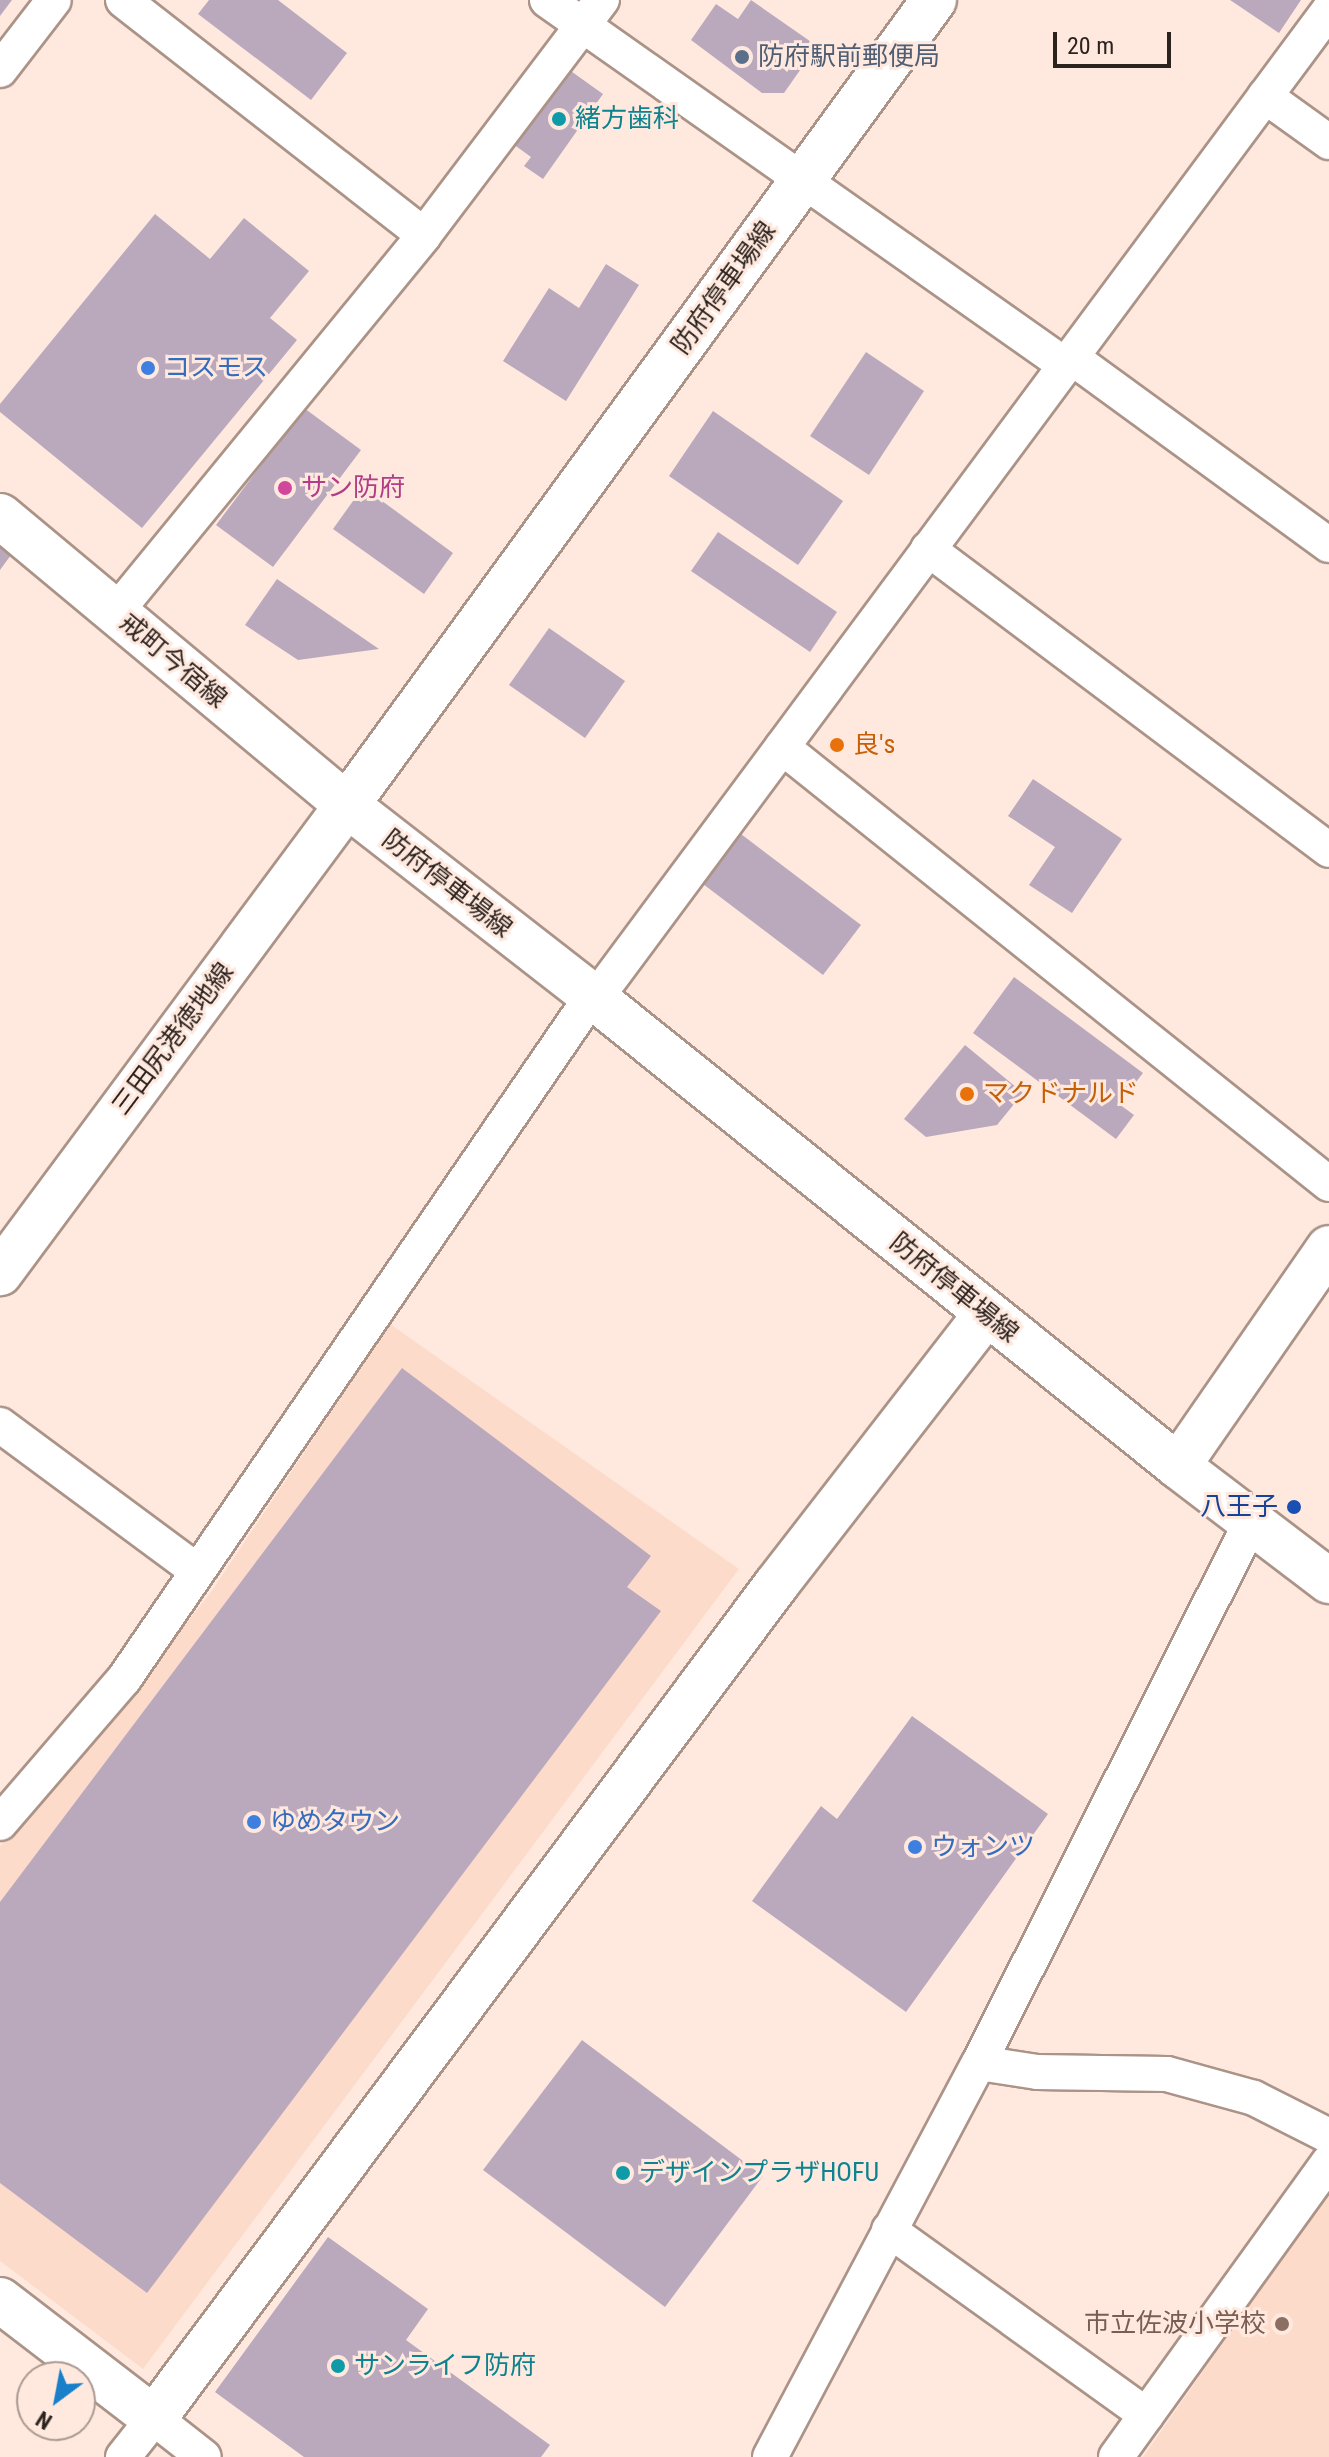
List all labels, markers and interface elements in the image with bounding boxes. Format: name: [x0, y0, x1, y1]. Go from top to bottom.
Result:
scale bar: [1057, 16, 1175, 66]
text: 20 m: [1067, 32, 1114, 60]
place label: 防府駅前郵便局: [758, 41, 940, 73]
marker: 防府駅前郵便局: [733, 48, 751, 66]
place label: 緒方歯科: [575, 103, 679, 135]
marker: 緒方歯科: [550, 110, 568, 128]
street label: 防府停車場線: [666, 216, 782, 360]
place label: コスモス: [164, 352, 268, 384]
marker: コスモス: [139, 359, 157, 377]
place label: サン防府: [301, 472, 405, 504]
marker: サン防府: [276, 479, 294, 497]
street label: 戒町今宿線: [113, 607, 233, 715]
place label: 良's: [853, 729, 894, 761]
marker: 良's: [828, 736, 846, 754]
street label: 防府停車場線: [376, 824, 518, 944]
street label: 三田尻港徳地線: [106, 957, 240, 1121]
place label: マクドナルド: [983, 1078, 1139, 1110]
marker: マクドナルド: [958, 1085, 976, 1103]
street label: 防府停車場線: [884, 1227, 1024, 1349]
place label: 八王子: [1200, 1491, 1278, 1523]
marker: 八王子: [1285, 1498, 1303, 1516]
place label: ゆめタウン: [270, 1806, 400, 1838]
marker: ゆめタウン: [245, 1813, 263, 1831]
place label: ウォンツ: [931, 1831, 1035, 1863]
marker: ウォンツ: [906, 1838, 924, 1856]
place label: デザインプラザHOFU: [639, 2157, 880, 2189]
marker: デザインプラザHOFU: [614, 2164, 632, 2182]
place label: 市立佐波小学校: [1084, 2308, 1266, 2340]
marker: 市立佐波小学校: [1273, 2315, 1291, 2333]
place label: サンライフ防府: [354, 2350, 536, 2382]
marker: サンライフ防府: [329, 2357, 347, 2375]
north arrow: [16, 2361, 96, 2441]
text: N: [32, 2406, 56, 2434]

